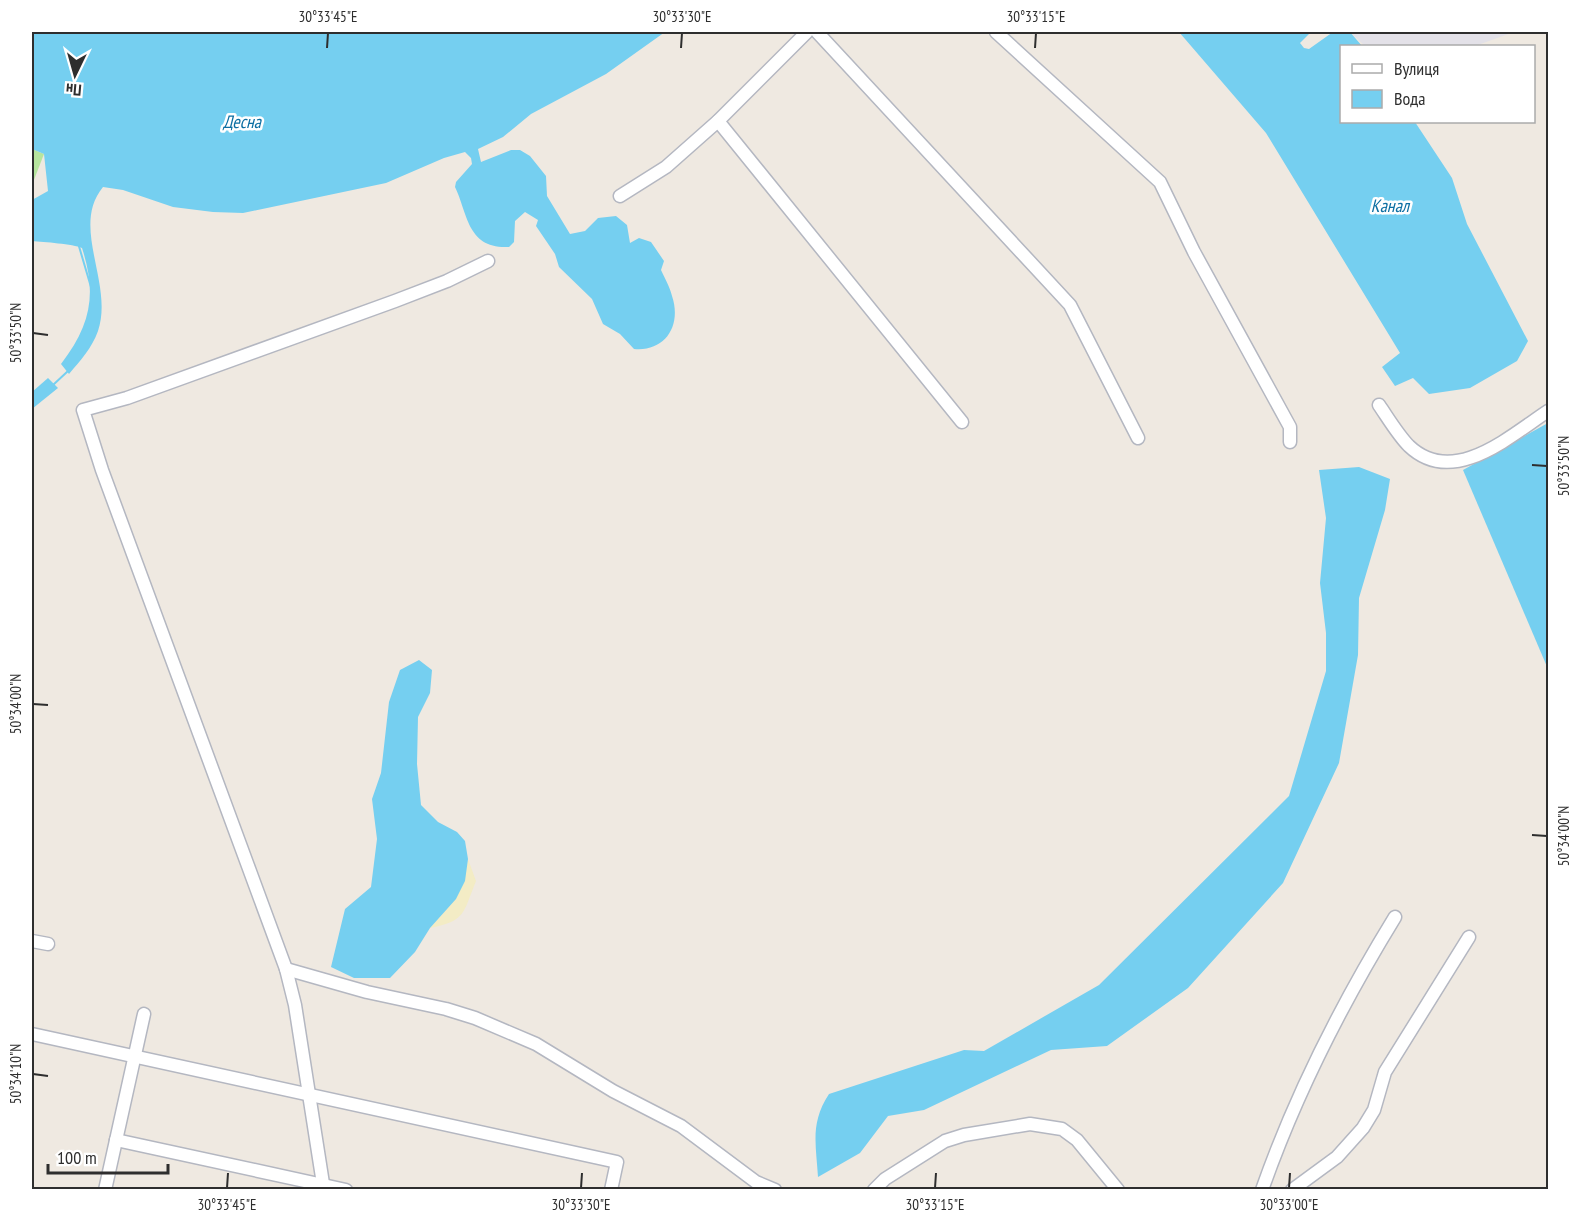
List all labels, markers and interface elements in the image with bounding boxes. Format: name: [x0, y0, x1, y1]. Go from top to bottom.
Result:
text: 30°33'45"E: [298, 7, 358, 26]
text: 30°33'30"E: [652, 7, 712, 26]
text: 30°33'15"E: [1006, 7, 1066, 26]
north arrow: [45, 45, 105, 105]
legend: [1340, 45, 1535, 123]
text: Вулиця: [1394, 57, 1439, 80]
text: Пн: [65, 79, 82, 101]
text: Вода: [1394, 87, 1425, 110]
water label: Десна: [222, 110, 262, 133]
water label: Канал: [1371, 194, 1411, 217]
text: 50°33'50"N: [6, 303, 25, 363]
text: 50°33'50"N: [1554, 436, 1573, 496]
text: 50°34'00"N: [6, 674, 25, 734]
text: 50°34'00"N: [1554, 806, 1573, 866]
text: 50°34'10"N: [6, 1044, 25, 1104]
scale bar: [48, 1137, 168, 1175]
text: 100 m: [57, 1146, 97, 1169]
text: 30°33'45"E: [197, 1195, 257, 1214]
text: 30°33'30"E: [551, 1195, 611, 1214]
text: 30°33'15"E: [905, 1195, 965, 1214]
text: 30°33'00"E: [1259, 1195, 1319, 1214]

